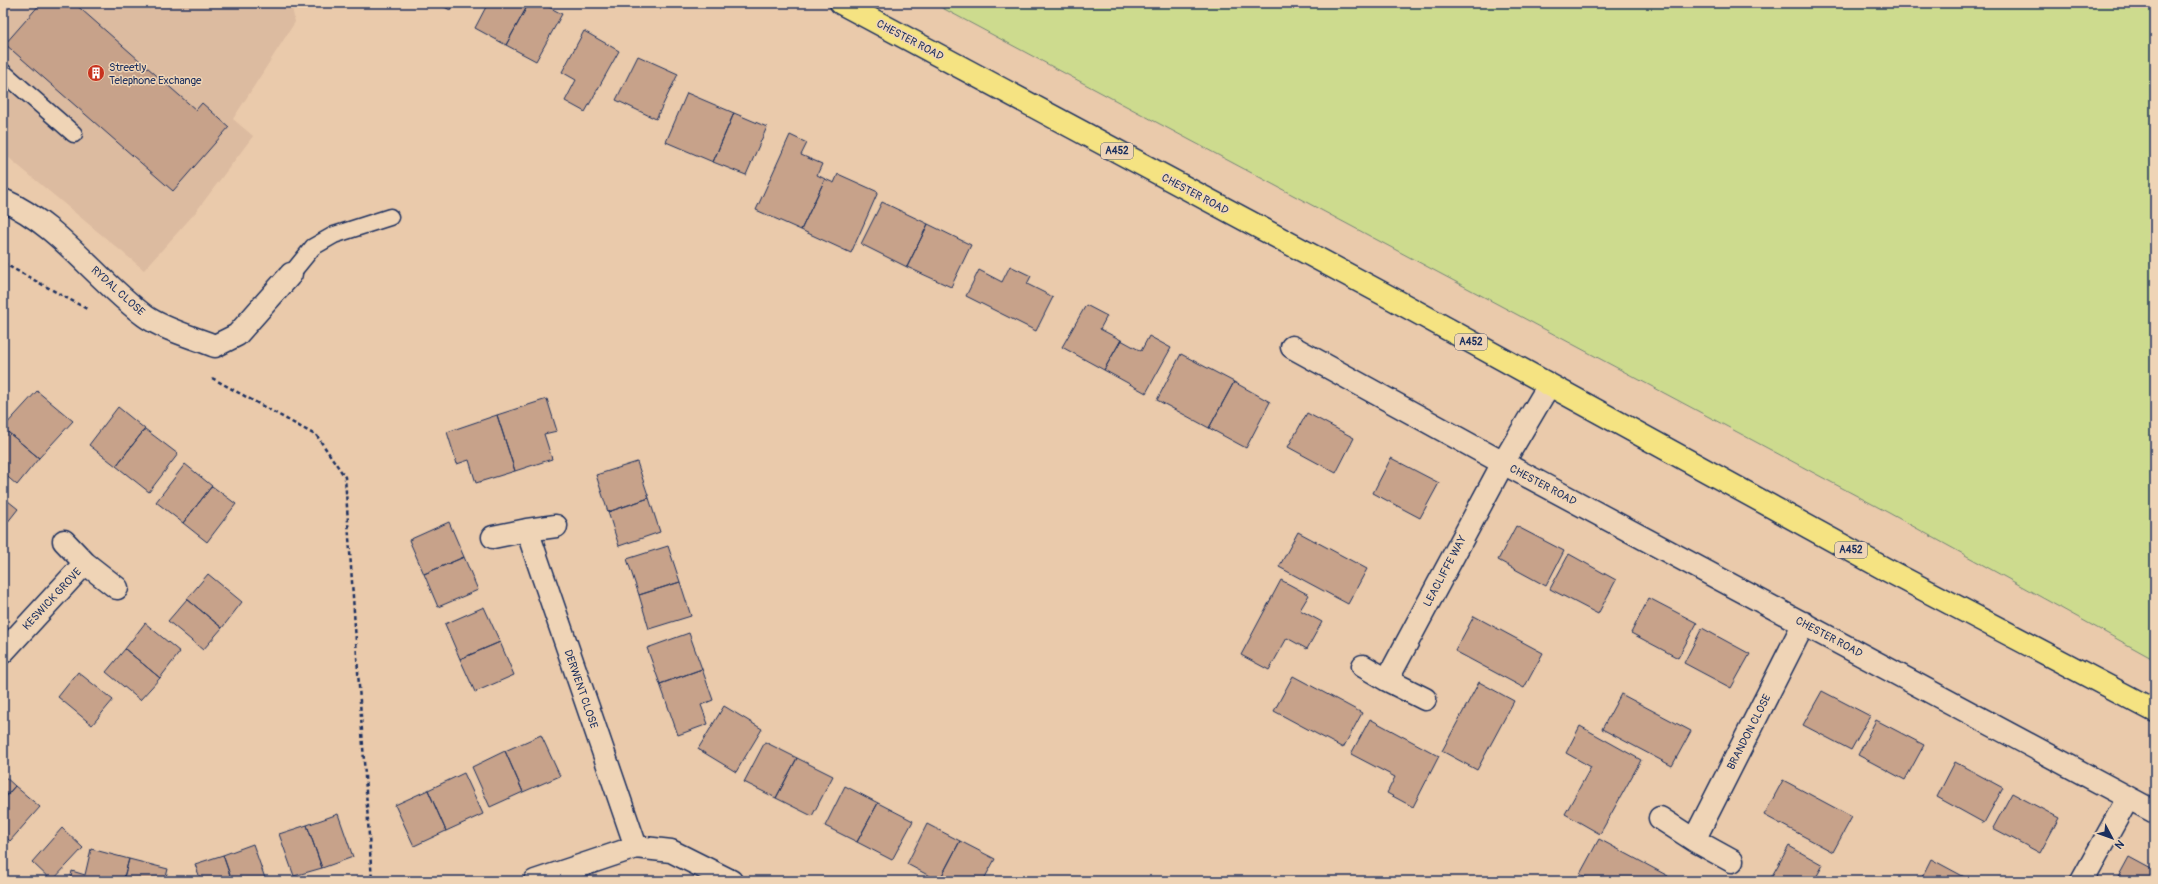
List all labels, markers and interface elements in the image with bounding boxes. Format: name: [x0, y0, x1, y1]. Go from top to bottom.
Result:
street label: CHESTER ROAD: [874, 17, 946, 63]
place label: Streetly Telephone Exchange: [109, 61, 202, 87]
building icon: Streetly Telephone Exchange: [86, 63, 106, 83]
road number: A452: [1101, 143, 1133, 159]
street label: CHESTER ROAD: [1159, 171, 1231, 217]
street label: RYDAL CLOSE: [89, 264, 148, 319]
road number: A452: [1455, 334, 1487, 350]
street label: CHESTER ROAD: [1507, 462, 1579, 508]
street label: LEACLIFFE WAY: [1421, 533, 1470, 609]
road number: A452: [1835, 542, 1867, 558]
street label: KESWICK GROVE: [20, 565, 84, 633]
street label: CHESTER ROAD: [1793, 614, 1865, 660]
street label: DERWENT CLOSE: [561, 648, 601, 730]
street label: BRANDON CLOSE: [1724, 692, 1774, 772]
north arrow: [2092, 818, 2132, 858]
text: N: [2111, 837, 2127, 852]

